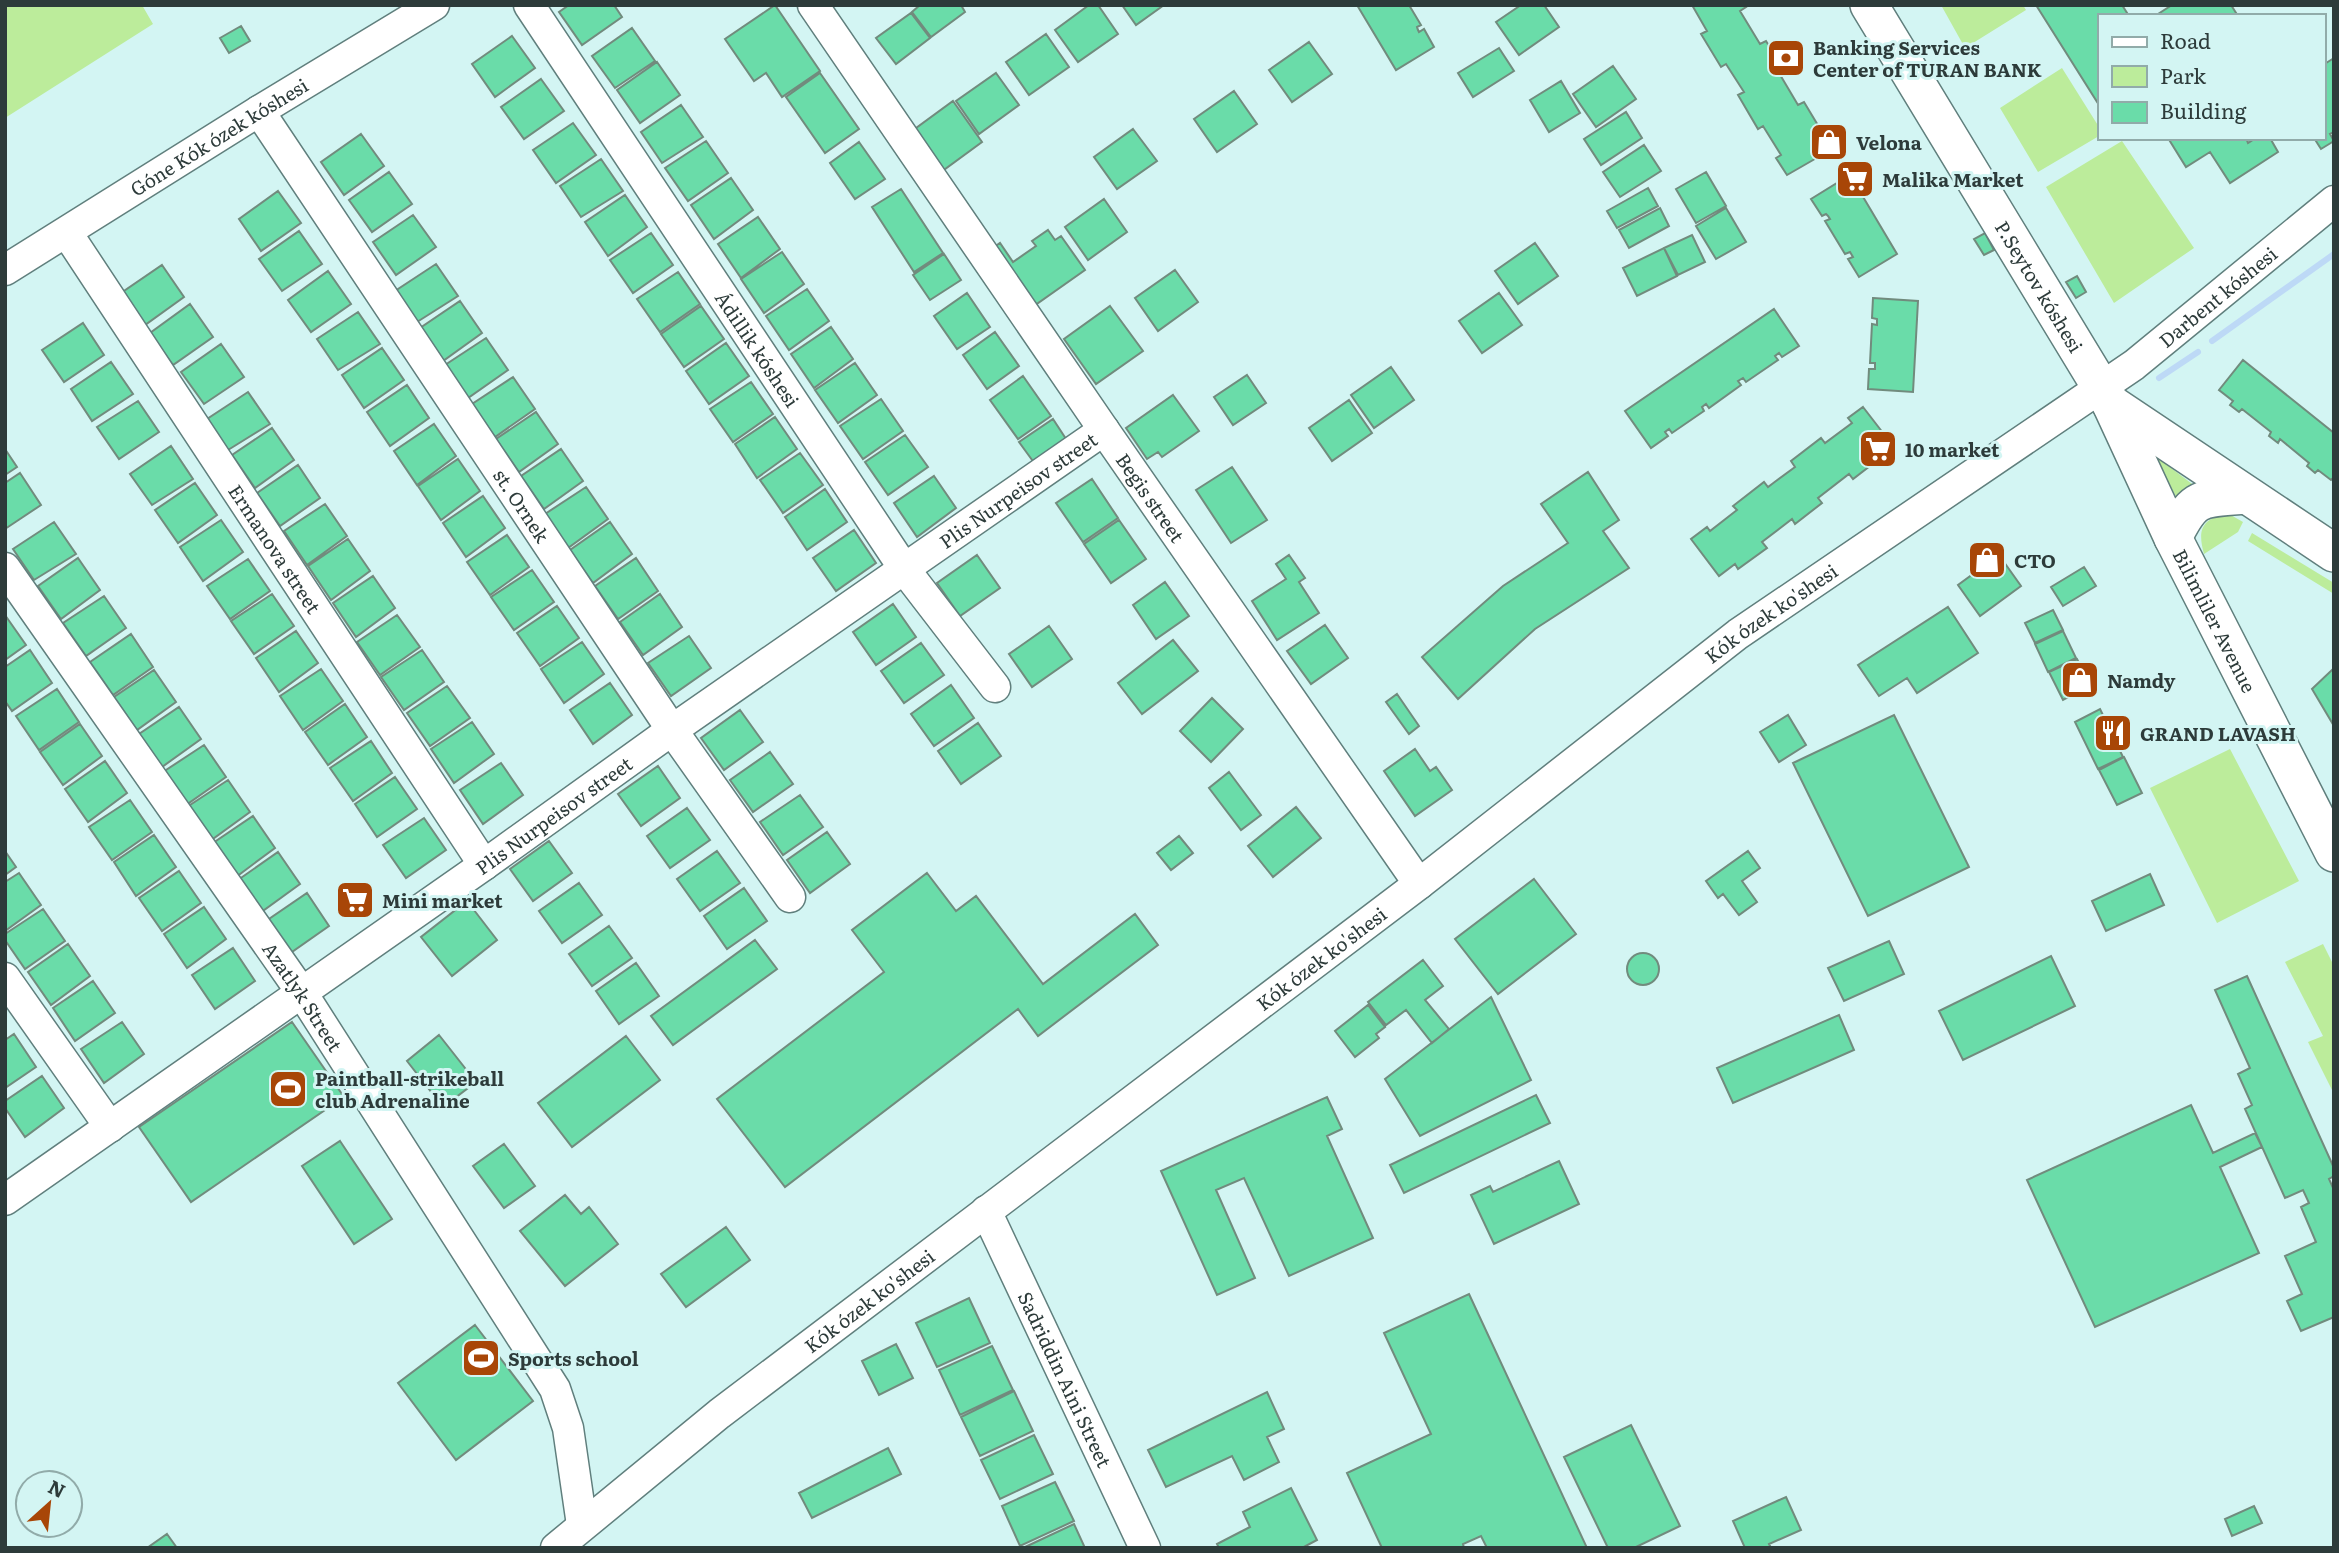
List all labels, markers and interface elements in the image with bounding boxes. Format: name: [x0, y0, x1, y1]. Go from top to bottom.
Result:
legend: [2098, 14, 2325, 140]
text: Road: [2160, 24, 2211, 55]
place label: Banking Services Center of TURAN BANK: [1813, 33, 2042, 83]
bank icon: Banking Services Center of TURAN BANK: [1765, 37, 1807, 79]
text: Park: [2160, 59, 2206, 90]
street label: Góne Kók ózek kóshesi: [124, 71, 313, 202]
text: Building: [2160, 94, 2247, 125]
shop icon: Velona: [1808, 121, 1850, 163]
place label: Velona: [1856, 128, 1922, 156]
supermarket icon: Malika Market: [1834, 158, 1876, 200]
place label: Malika Market: [1882, 165, 2024, 193]
street label: P.Seytov kóshesi: [1989, 215, 2090, 358]
street label: Darbent kóshesi: [2152, 240, 2283, 354]
street label: Ádillik kóshesi: [709, 285, 807, 412]
street label: Plis Nurpeisov street: [933, 425, 1103, 555]
supermarket icon: 10 market: [1857, 428, 1899, 470]
place label: 10 market: [1905, 435, 2000, 463]
street label: Begis street: [1110, 447, 1192, 548]
street label: st. Ornek: [487, 463, 557, 548]
street label: Ermanova street: [222, 478, 328, 619]
shop icon: СТО: [1966, 539, 2008, 581]
street label: Bilimliler Avenue: [2167, 544, 2264, 697]
place label: СТО: [2014, 546, 2056, 574]
street label: Kók ózek ko'shesi: [1698, 557, 1843, 670]
shop icon: Namdy: [2059, 659, 2101, 701]
place label: Namdy: [2107, 666, 2176, 694]
restaurant icon: GRAND LAVASH: [2092, 712, 2134, 754]
place label: GRAND LAVASH: [2140, 719, 2296, 747]
street label: Plis Nurpeisov street: [469, 749, 638, 881]
supermarket icon: Mini market: [334, 879, 376, 921]
place label: Mini market: [382, 886, 503, 914]
street label: Kók ózek ko'shesi: [1250, 900, 1392, 1017]
street label: Azatlyk Street: [256, 936, 350, 1057]
place label: Paintball-strikeball club Adrenaline: [315, 1064, 504, 1114]
sports icon: Paintball-strikeball club Adrenaline: [267, 1068, 309, 1110]
street label: Kók ózek ko'shesi: [798, 1242, 940, 1359]
street label: Sadriddin Aini Street: [1012, 1287, 1119, 1472]
sports icon: Sports school: [460, 1337, 502, 1379]
place label: Sports school: [508, 1344, 639, 1372]
north arrow: [14, 1469, 84, 1539]
text: N: [44, 1472, 71, 1504]

